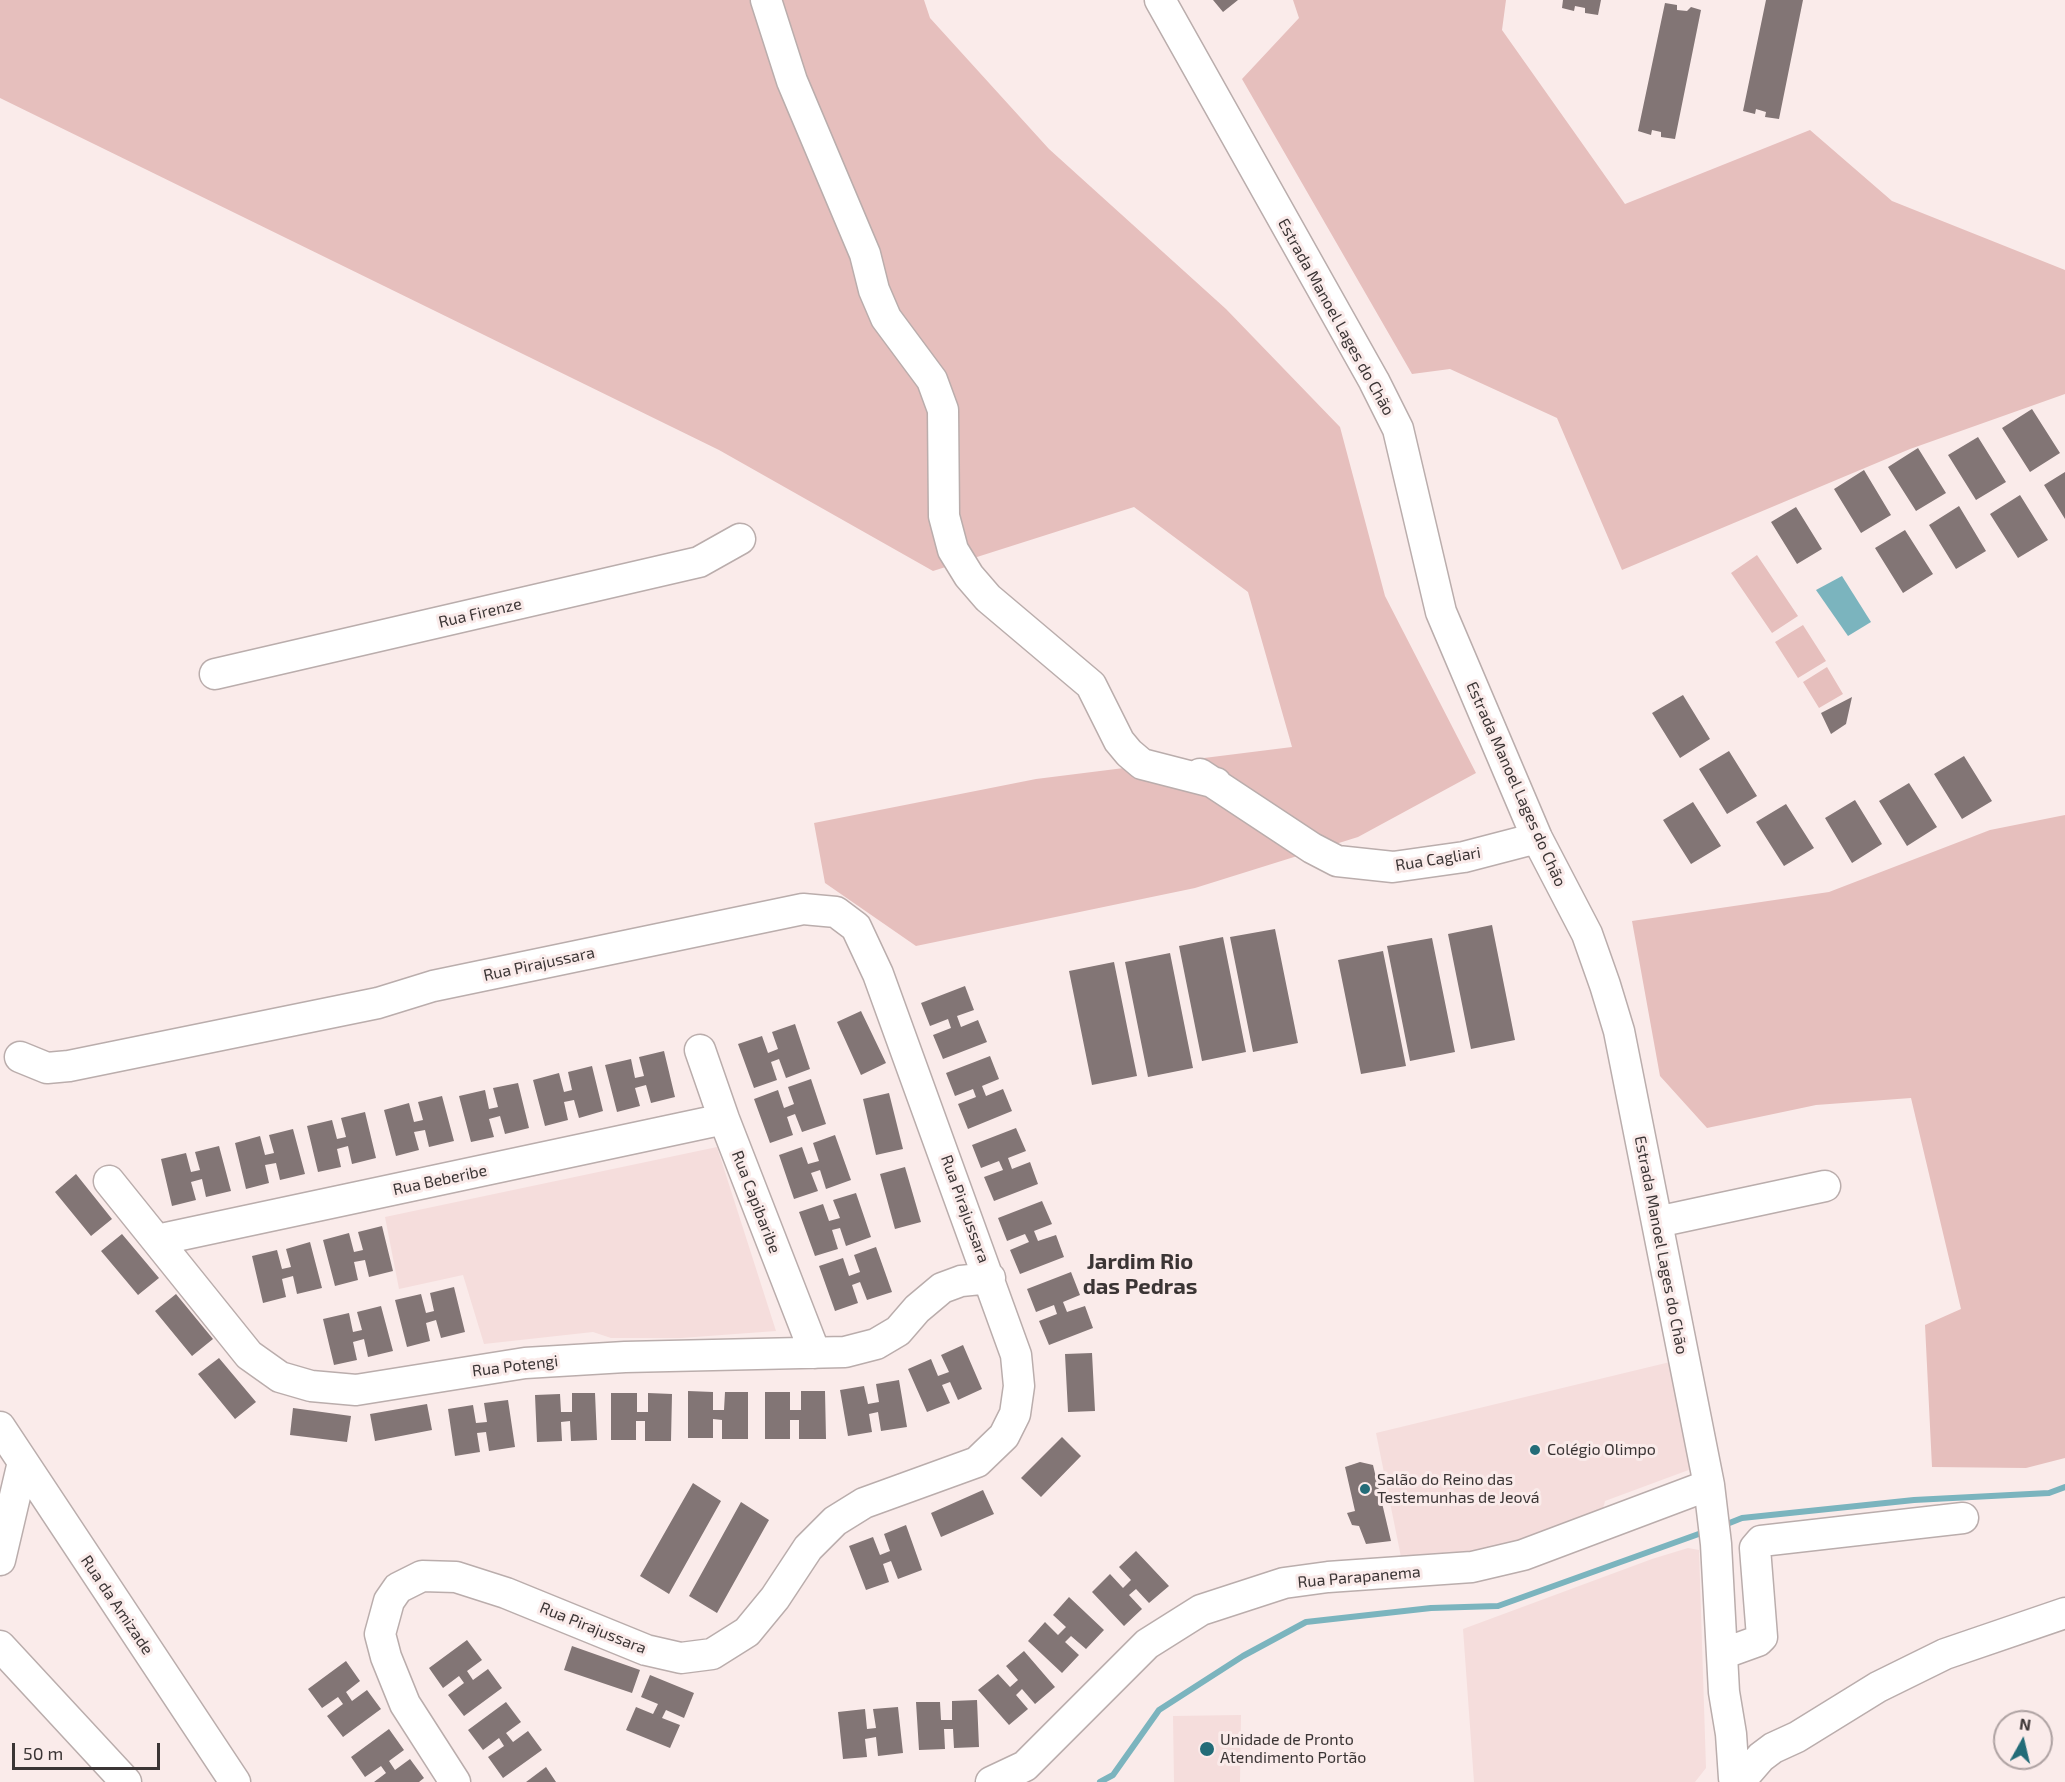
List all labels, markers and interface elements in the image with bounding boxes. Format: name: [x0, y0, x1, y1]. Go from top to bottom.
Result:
street label: Estrada Manoel Lages do Chão: [1274, 215, 1398, 419]
street label: Rua Firenze: [437, 594, 523, 632]
street label: Estrada Manoel Lages do Chão: [1462, 679, 1570, 889]
street label: Rua Cagliari: [1394, 843, 1482, 875]
street label: Rua Pirajussara: [482, 943, 596, 985]
street label: Estrada Manoel Lages do Chão: [1630, 1134, 1692, 1356]
street label: Rua Capibaribe: [728, 1148, 784, 1256]
street label: Rua Pirajussara: [937, 1152, 993, 1266]
street label: Rua Beberibe: [391, 1161, 489, 1199]
district label: Jardim Rio das Pedras: [1083, 1249, 1197, 1300]
street label: Rua Potengi: [471, 1351, 559, 1381]
place label: Colégio Olimpo: [1547, 1440, 1656, 1460]
marker: Colégio Olimpo: [1528, 1443, 1542, 1457]
place label: Salão do Reino das Testemunhas de Jeová: [1377, 1470, 1540, 1508]
marker: Salão do Reino das Testemunhas de Jeová: [1358, 1482, 1372, 1496]
street label: Rua da Amizade: [77, 1552, 157, 1658]
street label: Rua Parapanema: [1297, 1562, 1421, 1592]
street label: Rua Pirajussara: [537, 1598, 649, 1658]
north arrow: [1993, 1710, 2053, 1770]
text: N: [2018, 1713, 2032, 1734]
place label: Unidade de Pronto Atendimento Portão: [1220, 1730, 1366, 1768]
scale bar: [15, 1731, 164, 1769]
marker: Unidade de Pronto Atendimento Portão: [1198, 1740, 1216, 1758]
text: 50 m: [23, 1742, 63, 1764]

